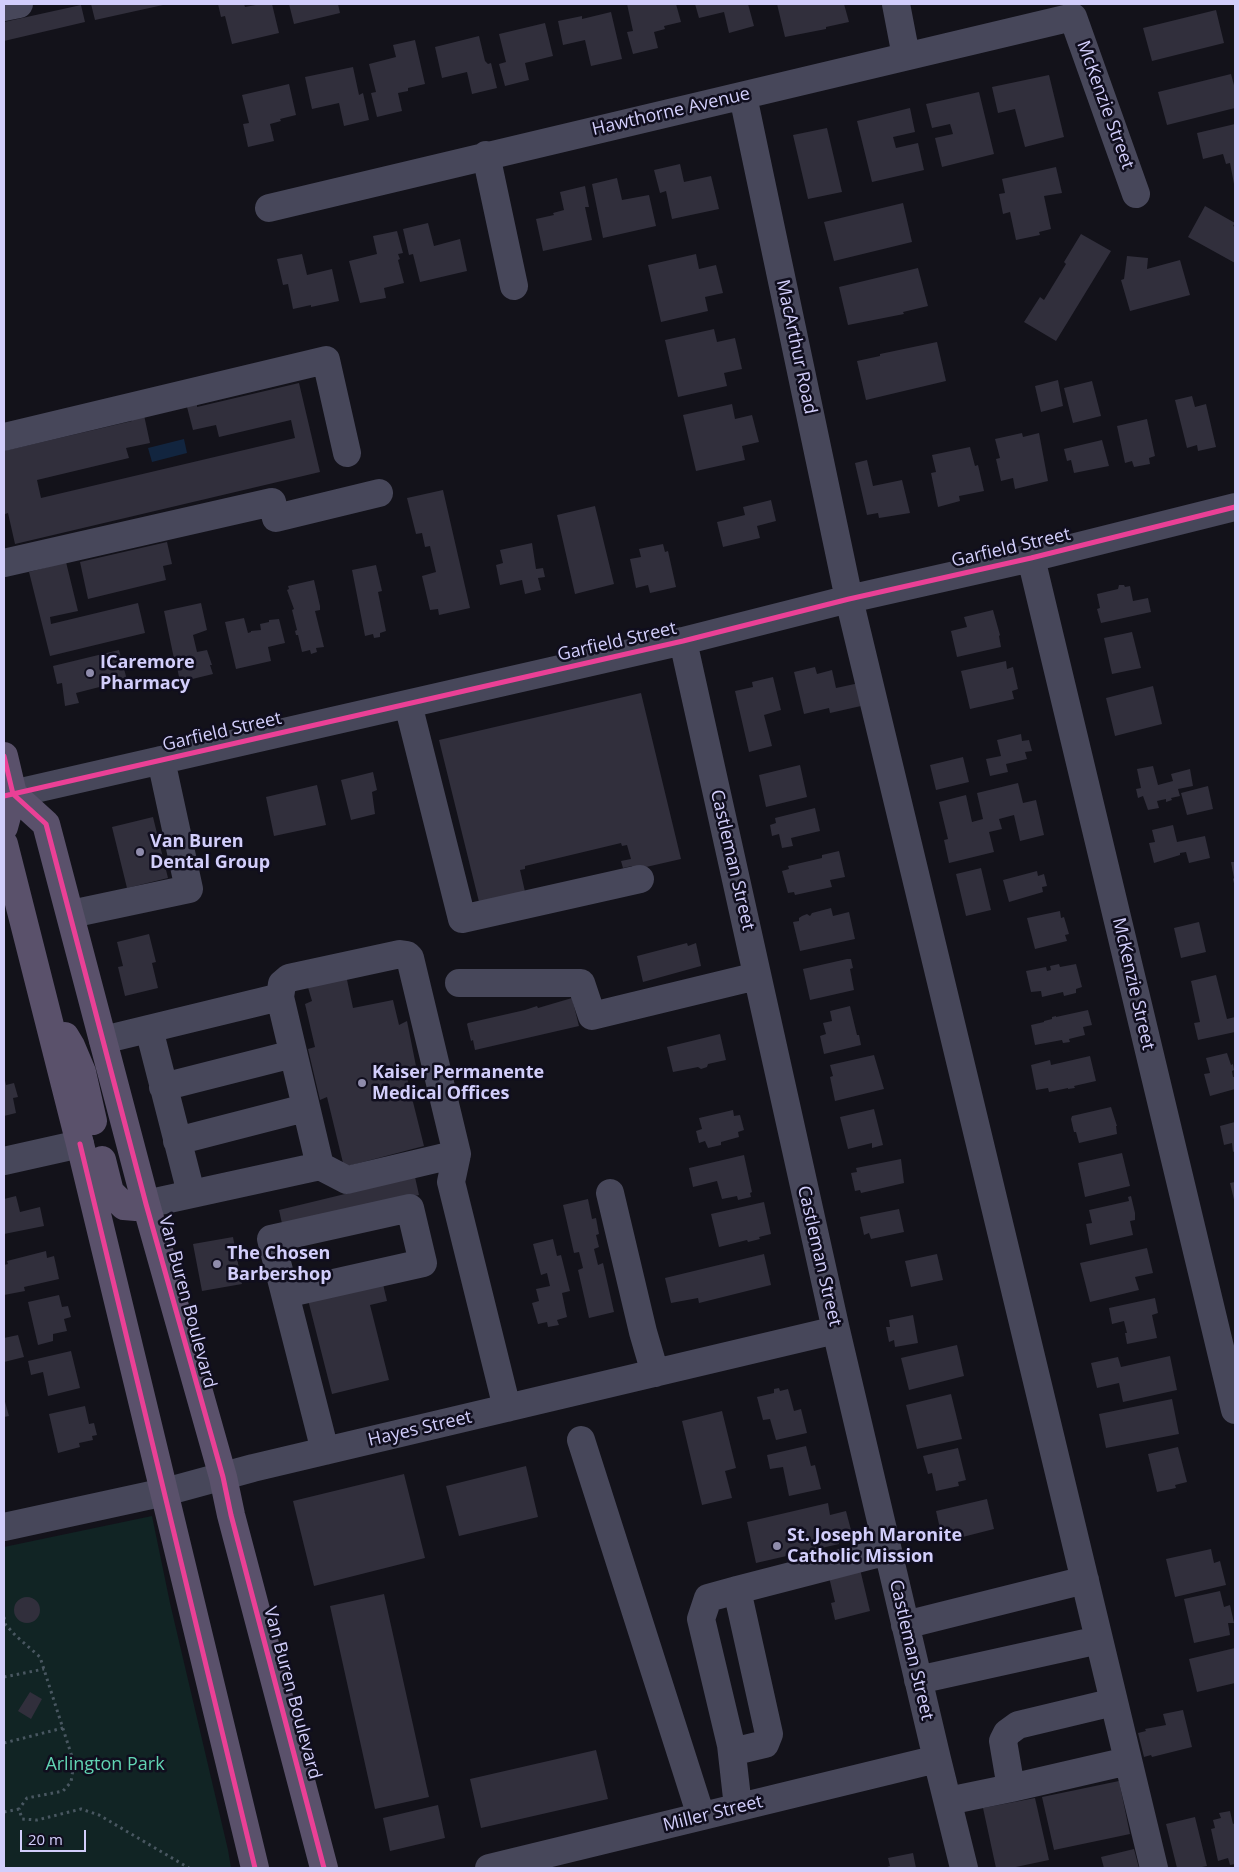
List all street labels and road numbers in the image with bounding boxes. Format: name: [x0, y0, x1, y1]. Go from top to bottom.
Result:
street label: McKenzie Street: [1072, 38, 1138, 172]
street label: Hawthorne Avenue: [590, 83, 752, 141]
street label: MacArthur Road: [771, 278, 821, 416]
street label: Garfield Street: [949, 524, 1073, 572]
street label: Garfield Street: [555, 618, 679, 666]
street label: Garfield Street: [160, 708, 284, 756]
street label: Castleman Street: [705, 788, 759, 932]
street label: McKenzie Street: [1107, 916, 1159, 1052]
street label: Castleman Street: [792, 1184, 846, 1328]
street label: Van Buren Boulevard: [154, 1213, 220, 1391]
street label: Hayes Street: [366, 1407, 474, 1451]
street label: Castleman Street: [884, 1578, 938, 1722]
street label: Van Buren Boulevard: [259, 1604, 325, 1782]
street label: Miller Street: [661, 1791, 765, 1837]

